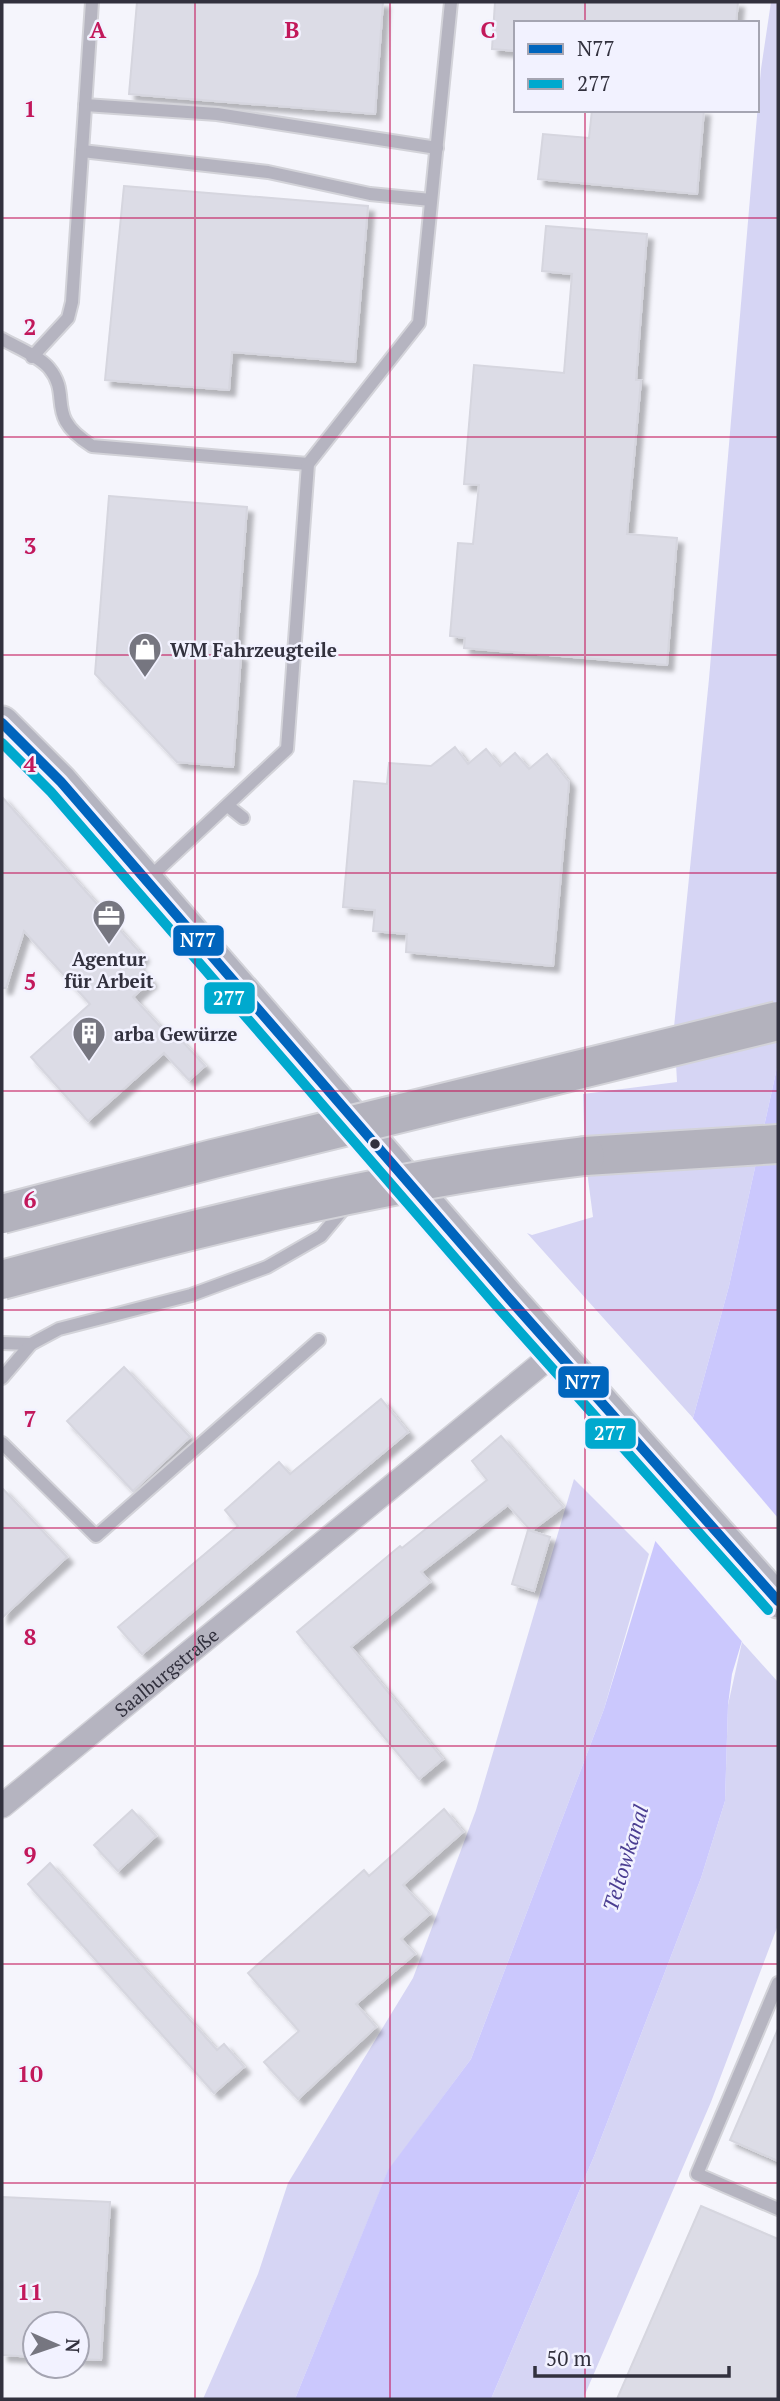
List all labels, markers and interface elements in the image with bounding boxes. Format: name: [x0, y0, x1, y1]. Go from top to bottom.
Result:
text: A: [90, 14, 107, 45]
text: B: [285, 14, 300, 45]
text: C: [481, 14, 496, 45]
legend: [514, 21, 759, 112]
text: N77: [577, 34, 615, 62]
text: 277: [577, 69, 611, 97]
text: 1: [24, 93, 37, 124]
text: 2: [24, 311, 37, 342]
text: 3: [24, 530, 37, 561]
shop icon: WM Fahrzeugteile: [126, 630, 164, 679]
place label: WM Fahrzeugteile: [170, 637, 337, 662]
text: 4: [24, 748, 37, 779]
office icon: Agentur für Arbeit: [90, 897, 128, 946]
line badge: N77: [172, 924, 225, 957]
text: N77: [180, 927, 216, 952]
place label: Agentur für Arbeit: [64, 946, 154, 993]
text: 5: [24, 966, 37, 997]
line badge: 277: [203, 981, 256, 1015]
text: 277: [213, 985, 245, 1010]
building icon: arba Gewürze: [70, 1014, 108, 1063]
place label: arba Gewürze: [114, 1021, 238, 1046]
unlabelled marker: [368, 1137, 382, 1151]
text: 6: [24, 1184, 37, 1215]
line badge: N77: [557, 1365, 610, 1399]
text: N77: [565, 1369, 601, 1394]
text: 7: [24, 1403, 37, 1434]
line badge: 277: [584, 1417, 637, 1450]
text: 277: [594, 1420, 626, 1445]
text: 8: [24, 1621, 37, 1652]
street label: Saalburgstraße: [109, 1621, 223, 1722]
water label: Teltowkanal: [596, 1801, 654, 1914]
text: 9: [24, 1839, 37, 1870]
text: 10: [17, 2058, 43, 2089]
text: 11: [17, 2276, 43, 2307]
north arrow: [21, 2310, 91, 2380]
scale bar: [535, 2334, 729, 2378]
text: N: [61, 2338, 86, 2354]
text: 50 m: [546, 2344, 592, 2372]

